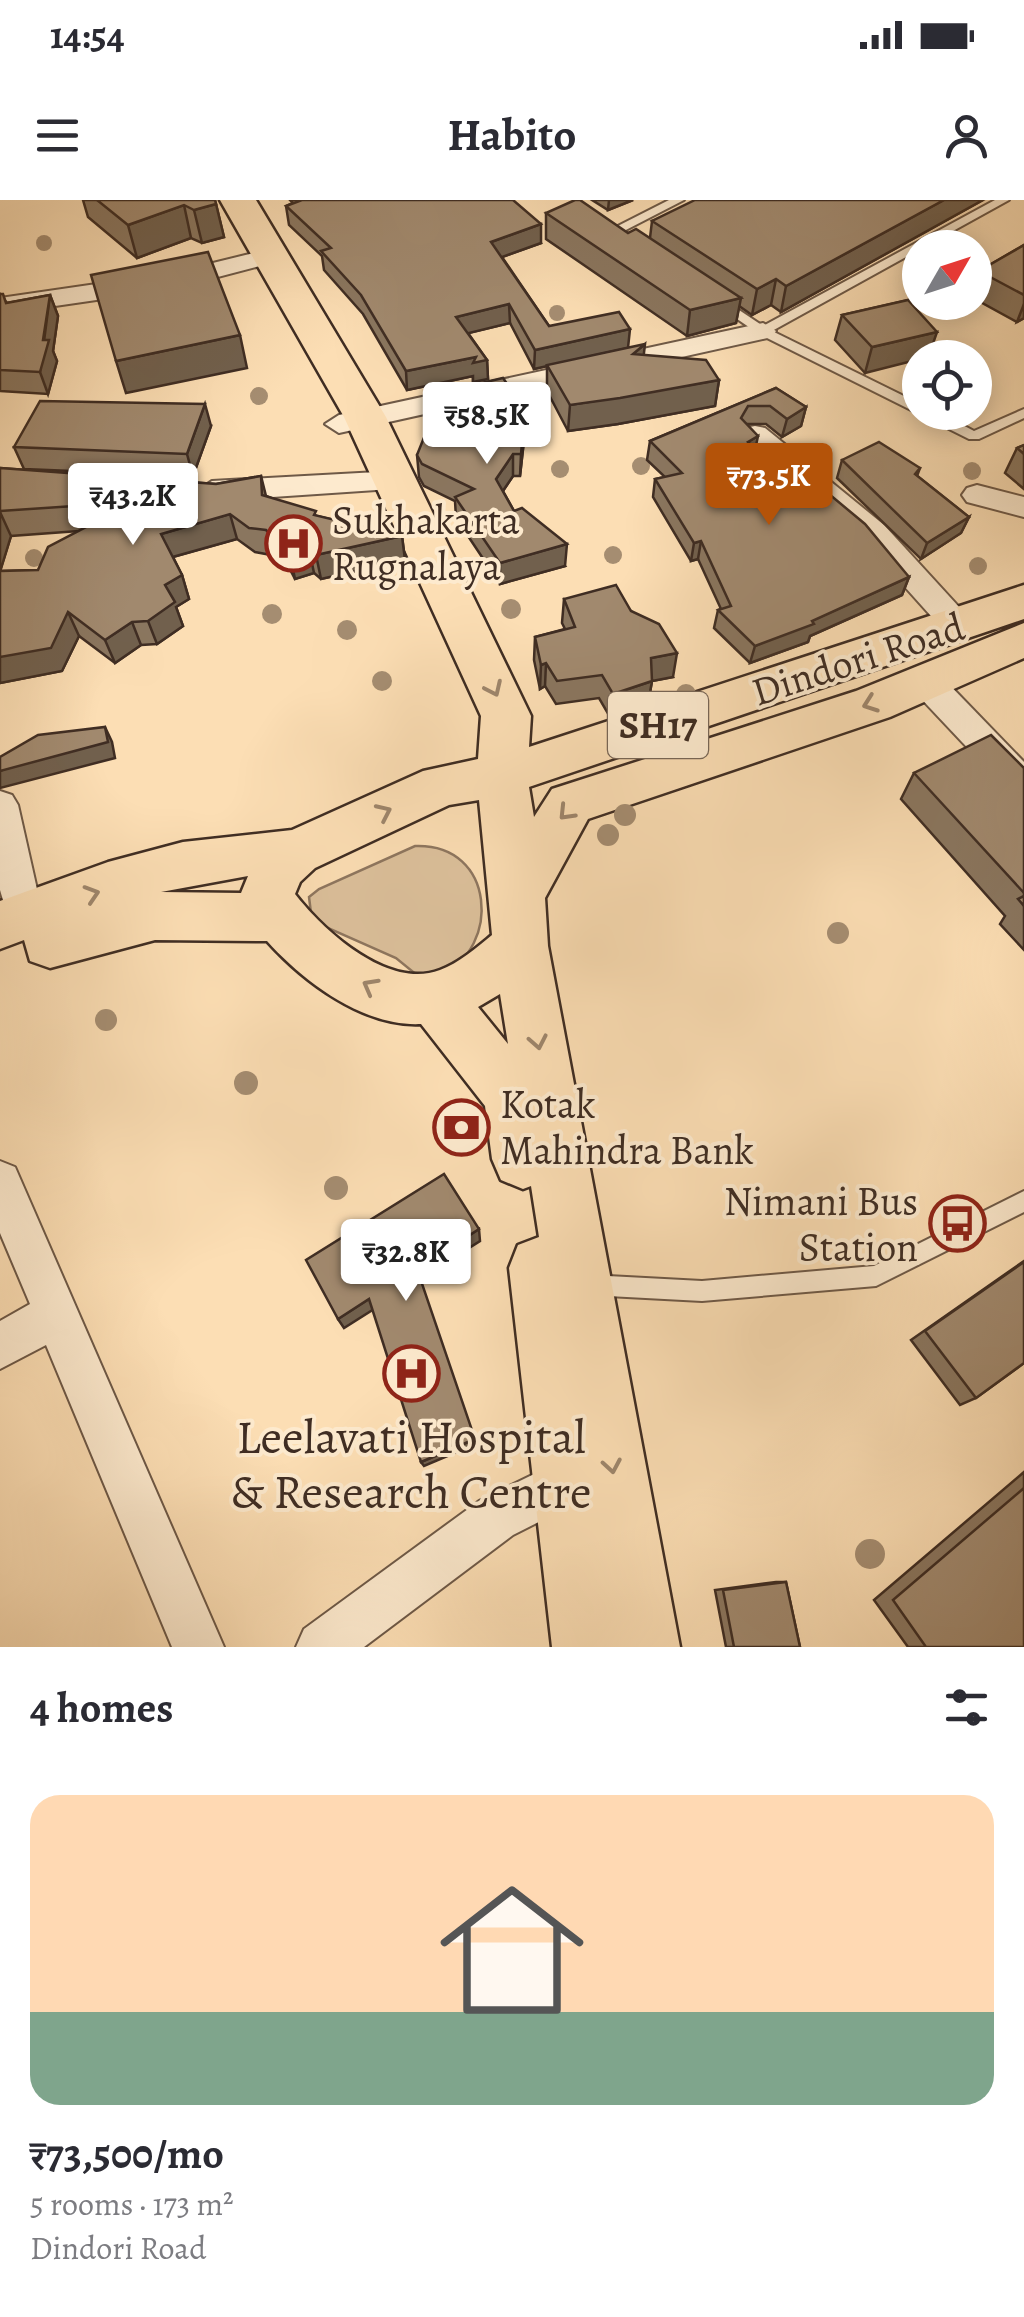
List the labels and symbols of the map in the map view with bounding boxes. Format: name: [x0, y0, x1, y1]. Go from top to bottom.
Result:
north arrow: [902, 230, 992, 320]
pin: ₹58.5K: [406, 382, 568, 467]
pin: ₹73.5K: [688, 443, 850, 528]
pin: ₹43.2K: [52, 463, 214, 548]
place label: Sukhakarta Rugnalaya: [332, 493, 520, 594]
hospital icon: Sukhakarta Rugnalaya: [263, 513, 323, 573]
street label: Dindori Road: [745, 599, 972, 719]
one-way arrow: [481, 679, 501, 697]
road number: SH17: [608, 692, 708, 758]
one-way arrow: [862, 692, 879, 713]
one-way arrow: [560, 801, 578, 819]
one-way arrow: [374, 804, 392, 824]
one-way arrow: [83, 885, 100, 905]
one-way arrow: [363, 979, 381, 999]
one-way arrow: [527, 1034, 548, 1050]
place label: Kotak Mahindra Bank: [500, 1077, 754, 1178]
bank icon: Kotak Mahindra Bank: [431, 1097, 491, 1157]
place label: Nimani Bus Station: [724, 1174, 918, 1275]
bus stop icon: Nimani Bus Station: [927, 1194, 987, 1254]
pin: ₹32.8K: [325, 1219, 487, 1304]
hospital icon: Leelavati Hospital & Research Centre: [381, 1343, 441, 1403]
place label: Leelavati Hospital & Research Centre: [230, 1404, 592, 1525]
one-way arrow: [601, 1457, 622, 1474]

